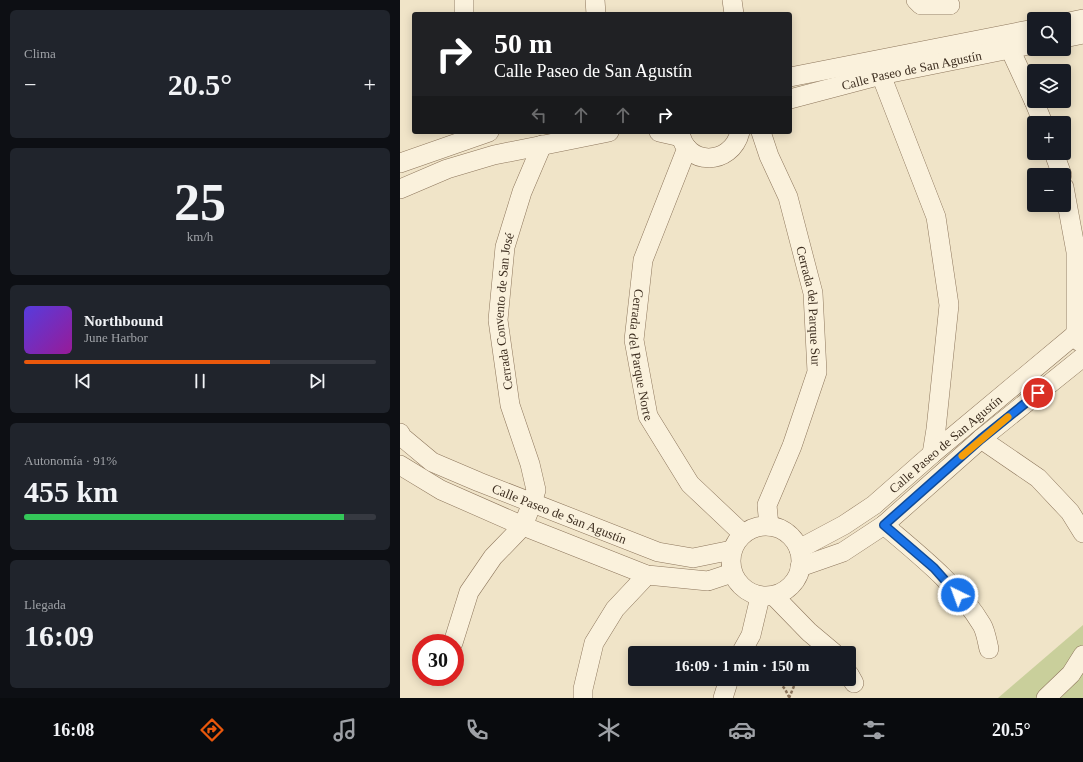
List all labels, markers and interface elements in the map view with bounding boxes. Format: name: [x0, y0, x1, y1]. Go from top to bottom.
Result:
map controls: [1027, 12, 1071, 212]
button: search: [1027, 12, 1071, 56]
icon: right: [428, 28, 480, 80]
text: 50 m: [494, 28, 552, 59]
text: Clima: [24, 46, 56, 61]
street label: Calle Paseo de San Agustín: [840, 47, 983, 93]
text: Calle Paseo de San Agustín: [494, 61, 692, 81]
button: layers: [1027, 64, 1071, 108]
text: 20.5°: [168, 68, 232, 101]
text: −: [24, 72, 36, 97]
text: +: [364, 72, 376, 97]
icon: left: [528, 104, 550, 126]
icon: ahead: [570, 104, 592, 126]
icon: ahead: [612, 104, 634, 126]
icon: right: [654, 104, 676, 126]
button: +: [1027, 116, 1071, 160]
button: −: [1027, 168, 1071, 212]
text: 25: [174, 174, 226, 231]
text: km/h: [187, 229, 213, 244]
street label: Cerrada Convento de San José: [490, 230, 517, 391]
street label: Cerrada del Parque Sur: [794, 244, 824, 367]
street label: Cerrada del Parque Norte: [627, 288, 657, 424]
text: Northbound: [84, 313, 163, 329]
text: June Harbor: [84, 330, 148, 345]
icon: previous: [72, 370, 94, 392]
icon: pause: [189, 370, 211, 392]
icon: next: [306, 370, 328, 392]
pin: [1021, 376, 1055, 410]
icon: arrive: [1027, 382, 1049, 404]
street label: Calle Paseo de San Agustín: [886, 391, 1005, 496]
text: Autonomía · 91%: [24, 453, 117, 468]
text: 455 km: [24, 475, 118, 508]
street label: Calle Paseo de San Agustín: [490, 480, 629, 547]
position arrow: [937, 574, 979, 616]
text: Llegada: [24, 597, 66, 612]
text: 16:09: [24, 619, 94, 652]
speed limit sign: 30: [412, 634, 464, 686]
text: 16:09 · 1 min · 150 m: [675, 658, 810, 674]
icon: directions: [198, 716, 226, 744]
icon: music: [331, 716, 359, 744]
icon: phone: [463, 716, 491, 744]
icon: climate: [595, 716, 623, 744]
icon: car: [728, 716, 756, 744]
icon: filters: [860, 716, 888, 744]
text: 16:08: [52, 720, 94, 740]
text: 20.5°: [992, 720, 1031, 740]

